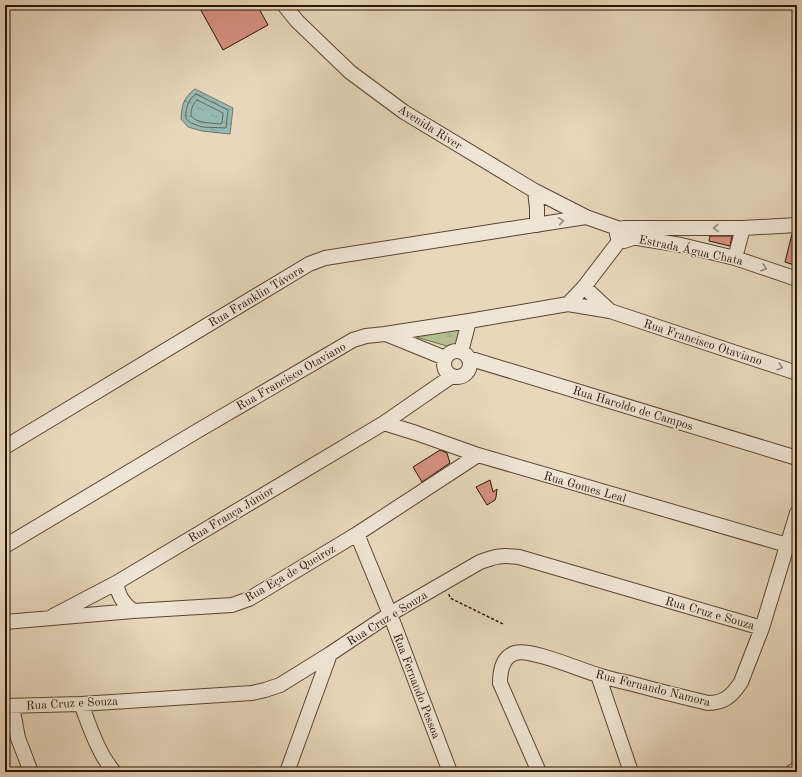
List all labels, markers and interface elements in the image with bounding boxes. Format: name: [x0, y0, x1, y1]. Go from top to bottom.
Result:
street label: Avenida River: [395, 103, 464, 152]
one-way arrow: [558, 217, 564, 226]
one-way arrow: [713, 224, 719, 232]
street label: Estrada Água Chata: [638, 231, 745, 268]
one-way arrow: [760, 263, 767, 271]
street label: Rua Franklin Távora: [207, 264, 306, 330]
street label: Rua Francisco Otaviano: [642, 318, 764, 368]
street label: Rua Francisco Otaviano: [235, 341, 348, 413]
one-way arrow: [776, 362, 783, 371]
street label: Rua Haroldo de Campos: [571, 385, 694, 433]
street label: Rua Gomes Leal: [542, 470, 627, 505]
street label: Rua França Júnior: [187, 485, 277, 545]
street label: Rua Eça de Queiroz: [243, 543, 338, 605]
street label: Rua Cruz e Souza: [345, 589, 430, 648]
street label: Rua Cruz e Souza: [664, 595, 756, 632]
street label: Rua Fernando Pessoa: [390, 632, 442, 741]
street label: Rua Fernando Namora: [594, 669, 711, 709]
street label: Rua Cruz e Souza: [26, 696, 118, 712]

